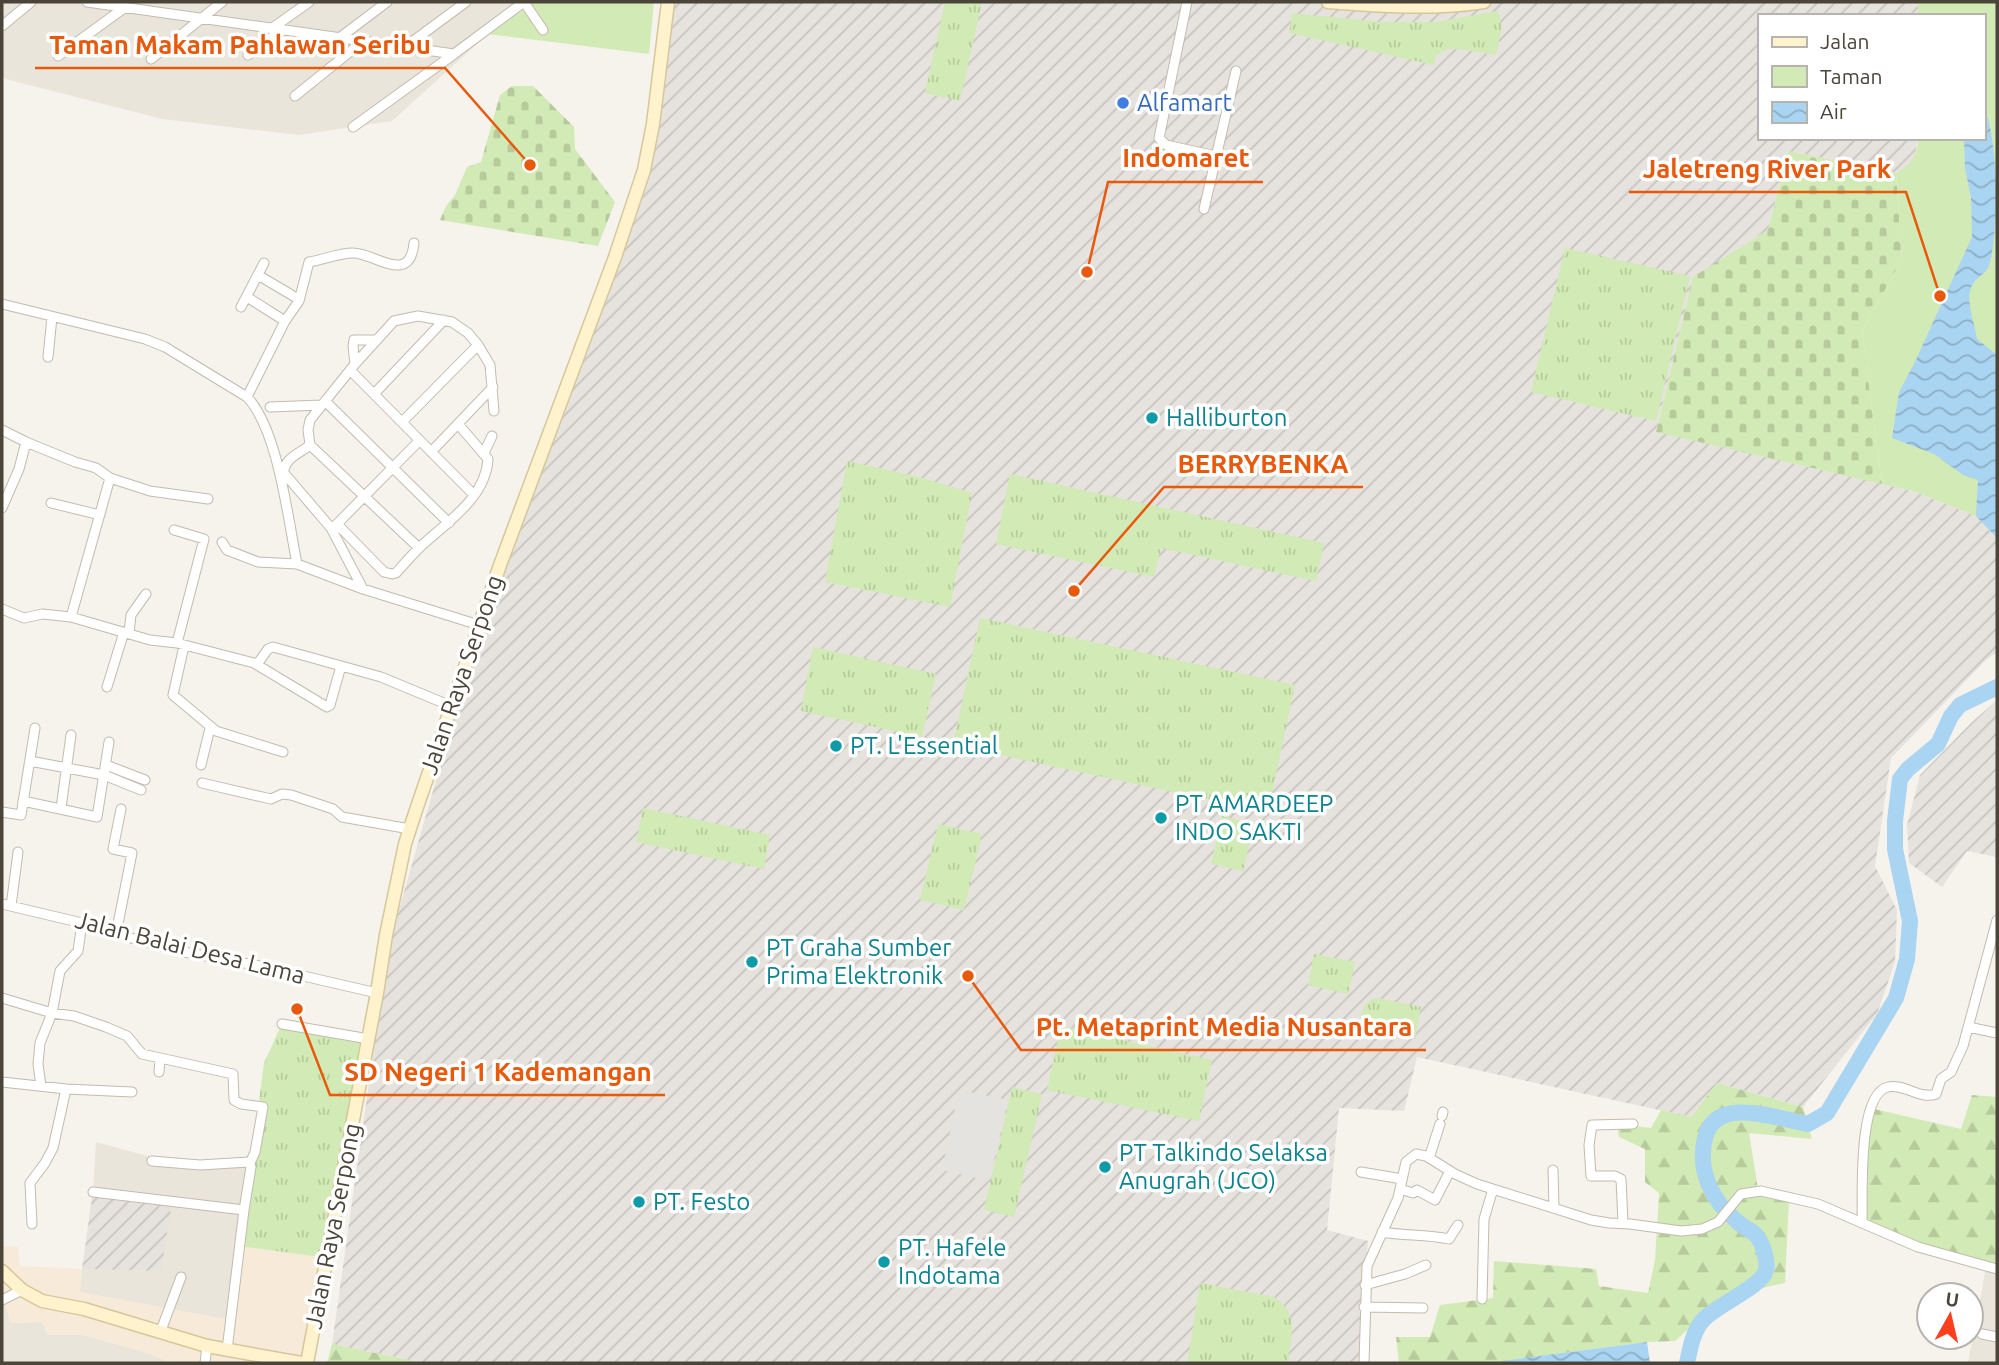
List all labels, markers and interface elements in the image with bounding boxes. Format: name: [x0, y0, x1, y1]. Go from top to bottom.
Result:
legend: [1758, 14, 1985, 140]
callout: Taman Makam Pahlawan Seribu: [35, 21, 445, 68]
text: Jalan: [1820, 29, 1869, 53]
text: Taman Makam Pahlawan Seribu: [49, 30, 431, 59]
text: Taman: [1820, 64, 1883, 88]
place label: Alfamart: [1137, 89, 1232, 116]
marker: Alfamart: [1115, 95, 1131, 111]
text: Air: [1820, 99, 1847, 123]
callout: Indomaret: [1108, 135, 1263, 182]
text: Indomaret: [1122, 143, 1250, 172]
callout: Jaletreng River Park: [1629, 145, 1906, 192]
text: Jaletreng River Park: [1643, 154, 1892, 183]
place label: Halliburton: [1166, 404, 1287, 431]
marker: Halliburton: [1144, 410, 1160, 426]
callout: BERRYBENKA: [1164, 440, 1363, 487]
text: BERRYBENKA: [1177, 449, 1349, 478]
street label: Jalan Raya Serpong: [415, 572, 508, 778]
place label: PT. L'Essential: [850, 732, 998, 759]
marker: PT. L'Essential: [828, 738, 844, 754]
place label: PT AMARDEEP INDO SAKTI: [1175, 790, 1333, 845]
marker: PT AMARDEEP INDO SAKTI: [1153, 810, 1169, 826]
street label: Jalan Balai Desa Lama: [73, 906, 308, 989]
place label: PT Graha Sumber Prima Elektronik: [766, 934, 951, 989]
marker: PT Graha Sumber Prima Elektronik: [744, 954, 760, 970]
callout: Pt. Metaprint Media Nusantara: [1021, 1003, 1426, 1050]
text: Pt. Metaprint Media Nusantara: [1036, 1012, 1412, 1041]
callout: SD Negeri 1 Kademangan: [330, 1048, 665, 1095]
text: SD Negeri 1 Kademangan: [344, 1057, 652, 1086]
street label: Jalan Raya Serpong: [299, 1121, 366, 1331]
place label: PT Talkindo Selaksa Anugrah (JCO): [1119, 1139, 1328, 1194]
marker: PT Talkindo Selaksa Anugrah (JCO): [1097, 1159, 1113, 1175]
place label: PT. Festo: [653, 1188, 750, 1215]
marker: PT. Festo: [631, 1194, 647, 1210]
place label: PT. Hafele Indotama: [898, 1234, 1007, 1289]
marker: PT. Hafele Indotama: [876, 1254, 892, 1270]
north arrow: [1915, 1281, 1985, 1351]
text: U: [1944, 1287, 1960, 1311]

